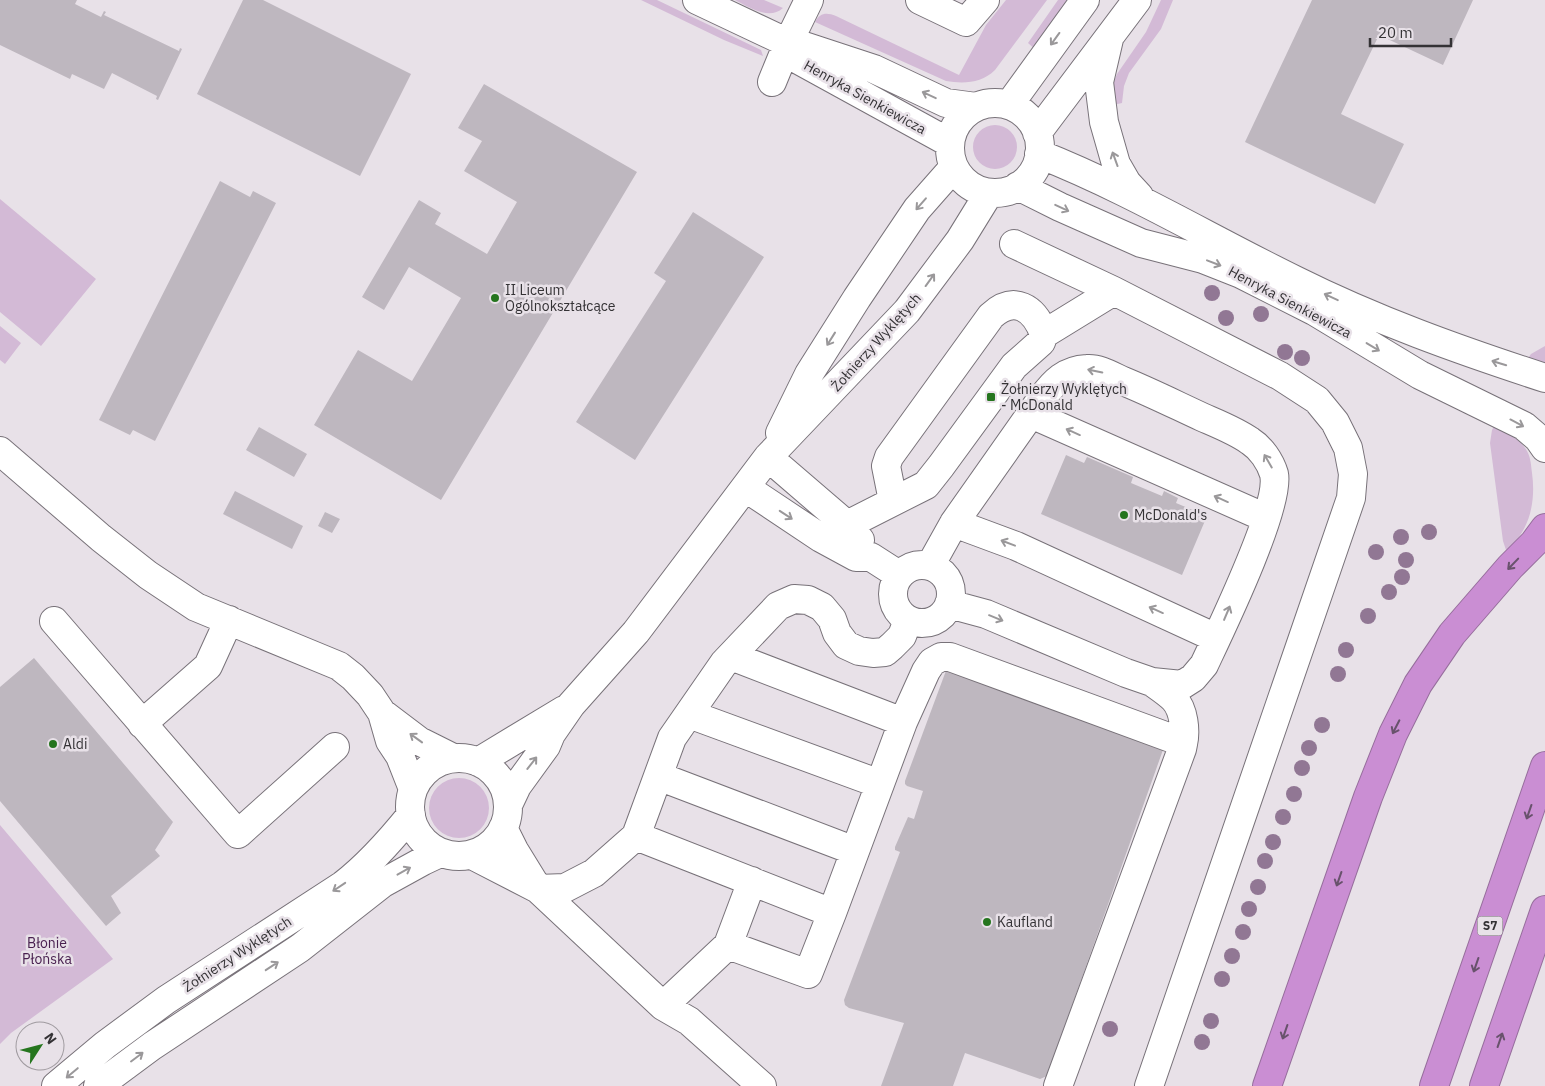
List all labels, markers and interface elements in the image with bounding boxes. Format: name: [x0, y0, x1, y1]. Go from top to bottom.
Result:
scale bar: [1370, 15, 1451, 47]
text: 20 m: [1378, 23, 1413, 42]
one-way arrow: [1050, 32, 1061, 45]
street label: Henryka Sienkiewicza: [801, 56, 930, 138]
one-way arrow: [922, 90, 937, 100]
one-way arrow: [1110, 152, 1119, 167]
one-way arrow: [916, 197, 927, 210]
one-way arrow: [1054, 204, 1069, 213]
one-way arrow: [1206, 259, 1221, 269]
street label: Henryka Sienkiewicza: [1225, 262, 1355, 342]
one-way arrow: [925, 273, 935, 287]
place label: II Liceum Ogólnokształcące: [505, 281, 616, 315]
street label: Żołnierzy Wyklętych: [827, 289, 925, 395]
marker: II Liceum Ogólnokształcące: [489, 292, 501, 304]
one-way arrow: [1324, 292, 1339, 301]
one-way arrow: [826, 331, 836, 345]
one-way arrow: [1366, 343, 1380, 353]
one-way arrow: [1491, 358, 1507, 368]
one-way arrow: [1088, 366, 1104, 375]
place label: Żołnierzy Wyklętych - McDonald: [1001, 380, 1127, 414]
marker: Żołnierzy Wyklętych - McDonald: [985, 391, 997, 403]
one-way arrow: [1509, 418, 1524, 428]
one-way arrow: [1066, 427, 1081, 437]
one-way arrow: [1262, 455, 1272, 469]
one-way arrow: [1214, 493, 1229, 503]
place label: McDonald's: [1134, 506, 1207, 524]
marker: McDonald's: [1118, 509, 1130, 521]
one-way arrow: [779, 510, 793, 520]
one-way arrow: [1001, 538, 1016, 547]
one-way arrow: [1507, 558, 1519, 570]
one-way arrow: [1149, 605, 1164, 614]
one-way arrow: [1222, 606, 1232, 621]
one-way arrow: [988, 614, 1003, 624]
one-way arrow: [1391, 719, 1400, 734]
one-way arrow: [409, 733, 423, 743]
place label: Aldi: [63, 735, 87, 753]
marker: Aldi: [47, 738, 59, 750]
one-way arrow: [527, 757, 538, 770]
one-way arrow: [1524, 803, 1533, 819]
one-way arrow: [396, 866, 411, 876]
one-way arrow: [1334, 871, 1343, 886]
one-way arrow: [333, 882, 347, 892]
street label: Żołnierzy Wyklętych: [179, 912, 295, 996]
place label: Kaufland: [997, 913, 1053, 931]
marker: Kaufland: [981, 916, 993, 928]
road number: S7: [1478, 916, 1502, 936]
park label: Błonie Płońska: [22, 934, 72, 968]
one-way arrow: [1471, 957, 1480, 973]
one-way arrow: [265, 961, 279, 971]
north arrow: [15, 1021, 65, 1071]
one-way arrow: [1280, 1024, 1289, 1040]
text: N: [40, 1029, 61, 1048]
one-way arrow: [1496, 1033, 1505, 1048]
one-way arrow: [130, 1052, 144, 1062]
one-way arrow: [66, 1067, 79, 1078]

